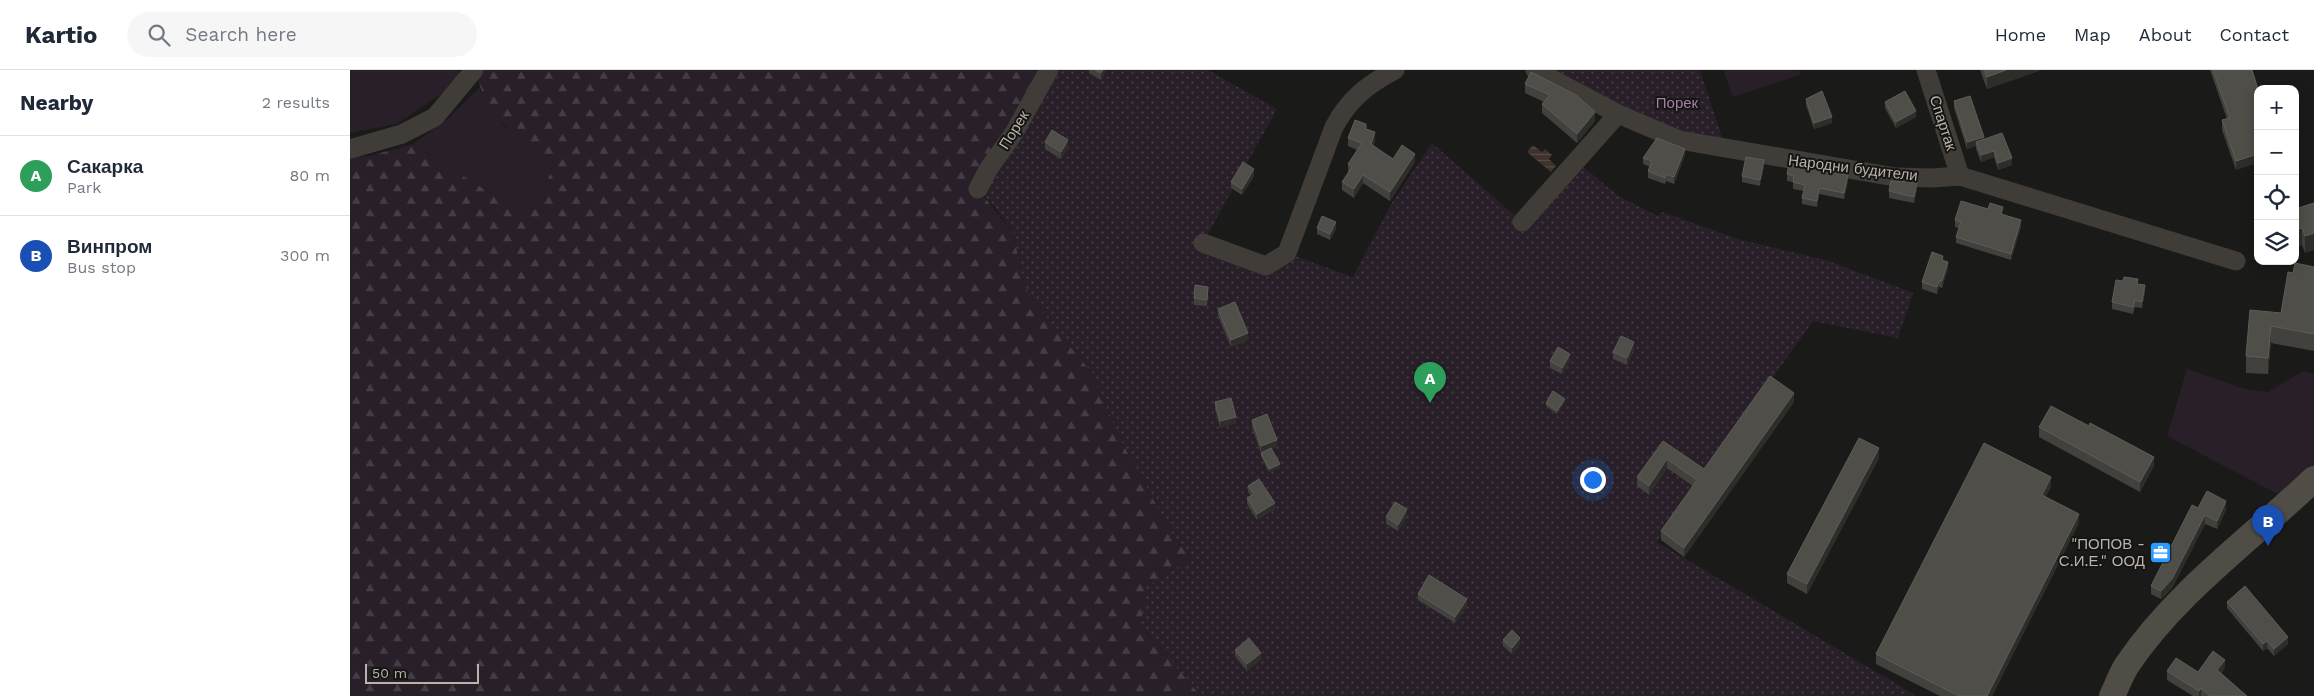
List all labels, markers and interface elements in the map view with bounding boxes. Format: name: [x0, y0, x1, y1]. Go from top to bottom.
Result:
search box: [127, 12, 477, 57]
text: Kartio: [25, 21, 97, 49]
icon: search: [145, 21, 173, 49]
text: Search here: [185, 23, 297, 46]
text: Home: [1995, 24, 2046, 45]
text: Map: [2074, 24, 2111, 45]
text: About: [2139, 24, 2191, 45]
text: Contact: [2219, 24, 2289, 45]
map controls: [2254, 85, 2299, 265]
button: +: [2254, 85, 2299, 130]
text: Nearby: [20, 90, 93, 115]
text: 2 results: [262, 93, 330, 112]
street label: Спартак: [1926, 93, 1960, 153]
park label: Порек: [1656, 94, 1699, 112]
street label: Порек: [995, 107, 1033, 153]
button: −: [2254, 130, 2299, 175]
street label: Народни будители: [1787, 151, 1919, 185]
text: Сакарка: [67, 155, 143, 178]
text: A: [31, 166, 41, 185]
text: 80 m: [289, 166, 330, 185]
button: locate: [2254, 175, 2299, 220]
text: Park: [67, 178, 101, 197]
button: layers: [2254, 220, 2299, 265]
text: Винпром: [67, 235, 152, 258]
text: B: [31, 246, 41, 265]
text: 300 m: [280, 246, 330, 265]
text: Bus stop: [67, 258, 136, 277]
pin: A: [1414, 362, 1446, 403]
your location: [1580, 467, 1606, 493]
pin: B: [2252, 505, 2284, 546]
place label: "ПОПОВ - С.И.Е." ООД: [2059, 535, 2145, 570]
office icon: "ПОПОВ - С.И.Е." ООД: [2149, 541, 2173, 565]
scale bar: [365, 661, 479, 684]
text: 50 m: [372, 665, 407, 681]

